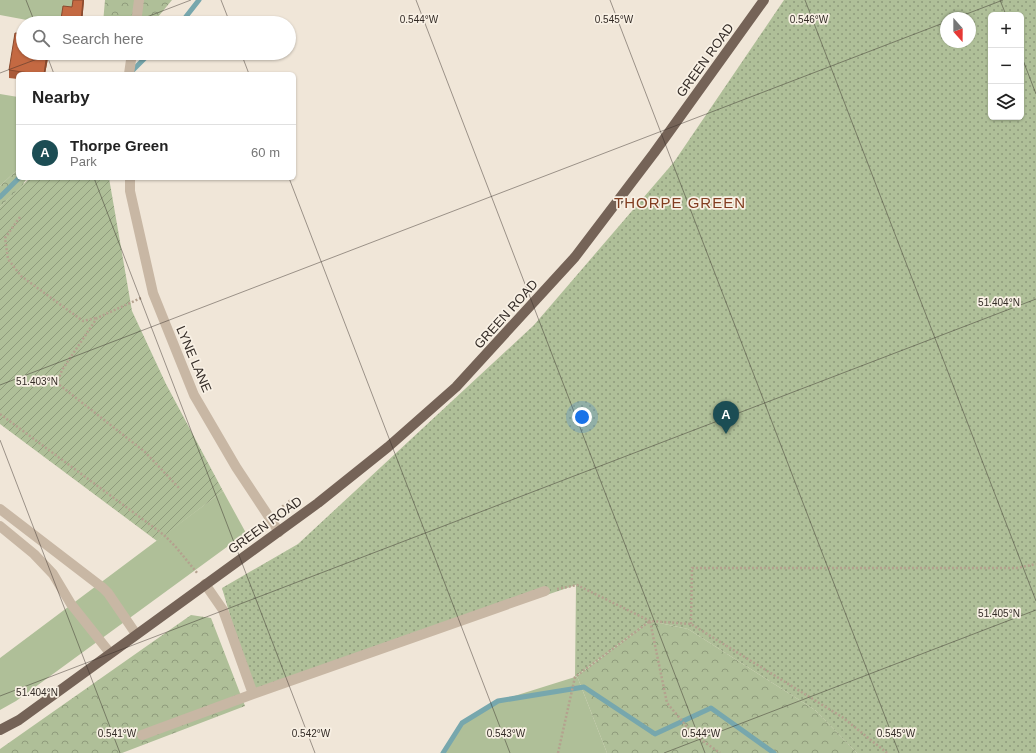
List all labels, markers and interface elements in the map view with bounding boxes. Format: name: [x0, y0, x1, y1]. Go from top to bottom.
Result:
north arrow: [940, 12, 976, 48]
map controls: [988, 12, 1024, 120]
button: +: [988, 12, 1024, 48]
text: 0.544°W: [400, 14, 439, 25]
text: 0.545°W: [595, 14, 634, 25]
text: 0.546°W: [790, 14, 829, 25]
search box: [16, 16, 296, 60]
street label: GREEN ROAD: [673, 20, 737, 100]
icon: search: [30, 27, 52, 49]
text: Search here: [62, 30, 144, 47]
button: −: [988, 48, 1024, 84]
button: layers: [988, 84, 1024, 120]
text: Nearby: [32, 88, 90, 107]
text: Thorpe Green: [70, 137, 168, 154]
text: A: [40, 145, 50, 160]
text: 60 m: [251, 145, 280, 160]
text: Park: [70, 154, 97, 169]
district label: THORPE GREEN: [614, 194, 746, 211]
street label: GREEN ROAD: [471, 277, 541, 351]
text: 51.404°N: [978, 297, 1020, 308]
street label: LYNE LANE: [173, 324, 215, 395]
text: 51.403°N: [16, 376, 58, 387]
pin: A: [713, 401, 739, 434]
your location: [572, 407, 592, 427]
street label: GREEN ROAD: [225, 493, 305, 557]
text: 51.405°N: [978, 608, 1020, 619]
text: 51.404°N: [16, 687, 58, 698]
text: 0.541°W: [98, 728, 137, 739]
text: 0.542°W: [292, 728, 331, 739]
text: 0.543°W: [487, 728, 526, 739]
text: 0.544°W: [682, 728, 721, 739]
text: 0.545°W: [877, 728, 916, 739]

